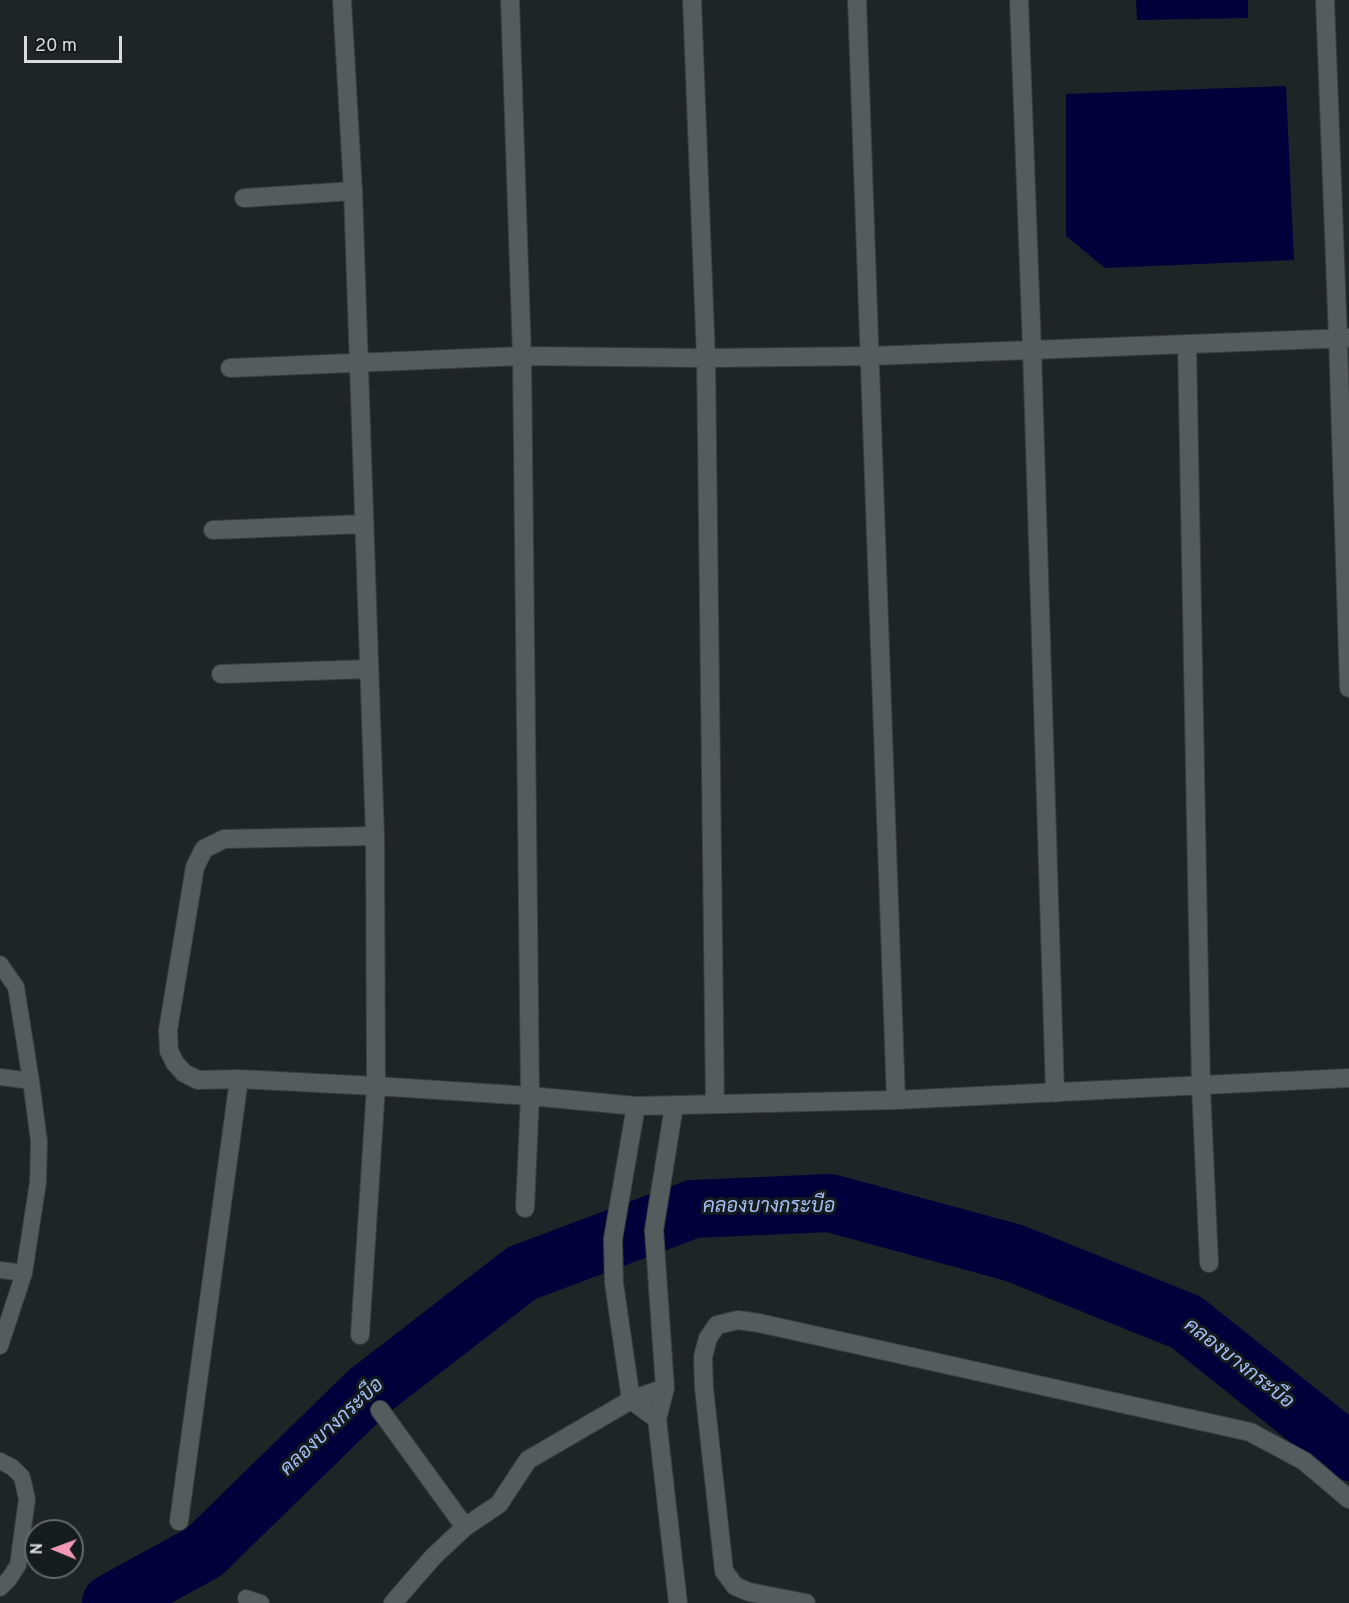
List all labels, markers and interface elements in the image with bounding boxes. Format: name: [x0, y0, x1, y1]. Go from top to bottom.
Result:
scale bar: [27, 24, 124, 62]
text: 20 m: [35, 35, 77, 58]
water label: คลองบางกระบือ: [703, 1196, 835, 1220]
water label: คลองบางกระบือ: [1178, 1315, 1298, 1415]
water label: คลองบางกระบือ: [276, 1374, 390, 1482]
north arrow: [24, 1519, 84, 1579]
text: N: [28, 1543, 48, 1555]

